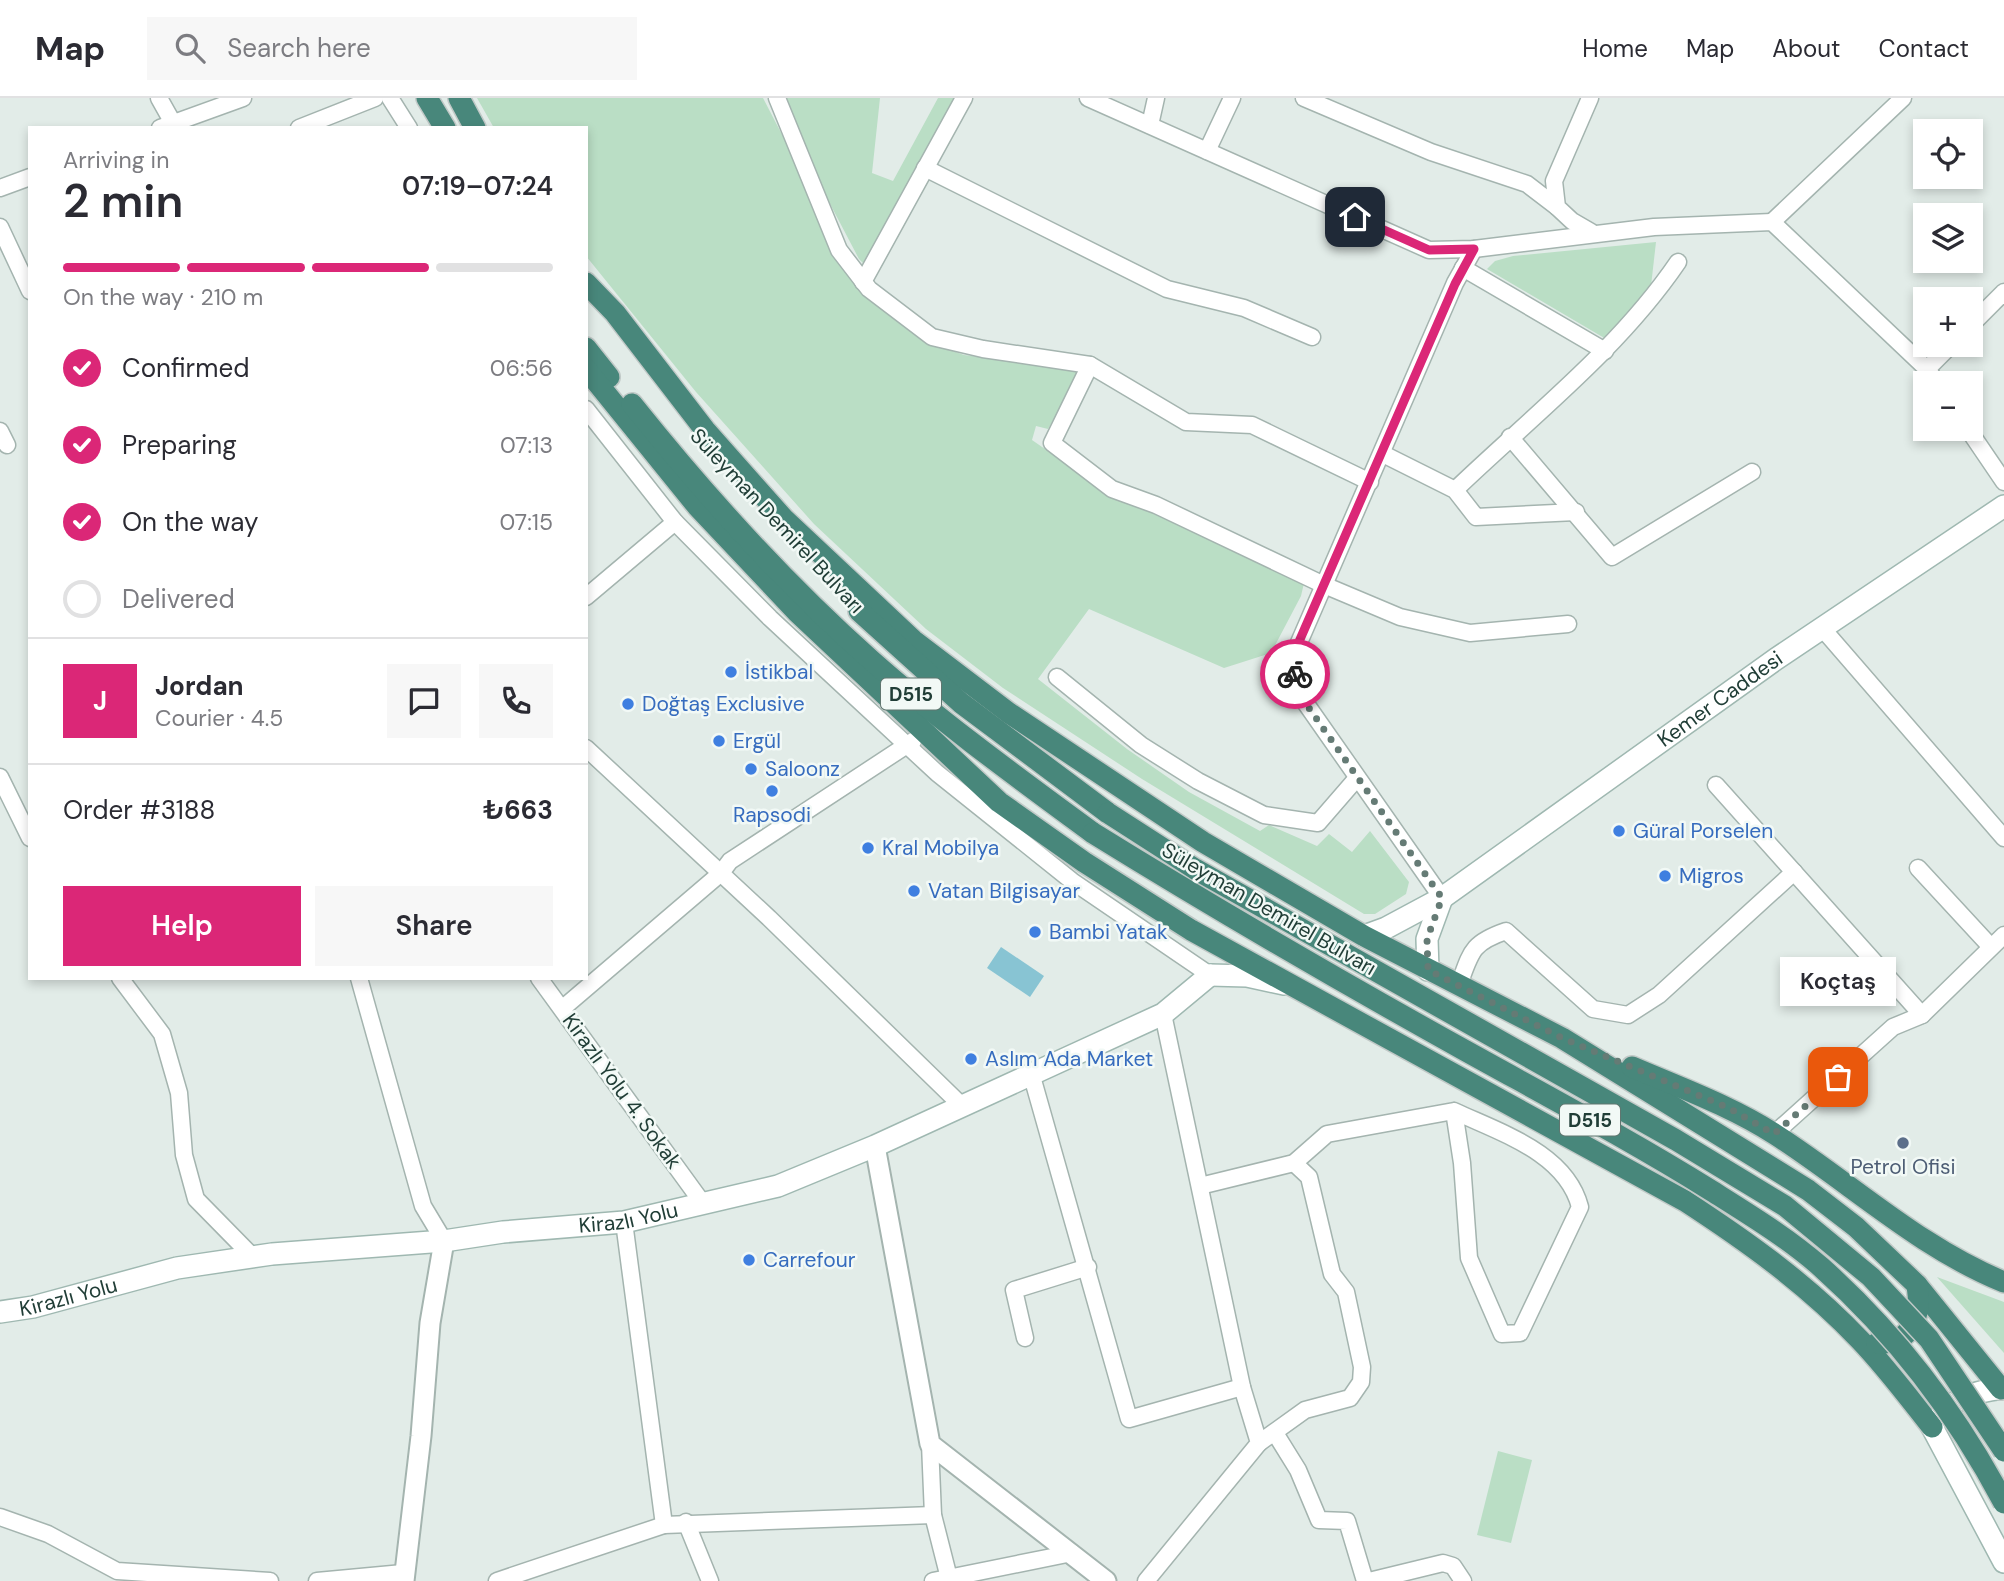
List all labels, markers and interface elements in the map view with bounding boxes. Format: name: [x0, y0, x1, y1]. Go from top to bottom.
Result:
search box: [147, 17, 637, 80]
text: Map: [35, 27, 105, 70]
icon: search: [171, 29, 209, 67]
text: Search here: [227, 31, 371, 65]
text: Home: [1582, 33, 1648, 64]
text: Map: [1686, 33, 1734, 64]
text: About: [1772, 33, 1841, 64]
text: Contact: [1879, 33, 1969, 64]
map controls: [1913, 119, 1983, 441]
button: locate: [1913, 119, 1983, 189]
text: Arriving in: [63, 145, 169, 175]
text: 07:19–07:24: [402, 169, 553, 203]
text: 2 min: [63, 171, 183, 231]
pin: [1325, 187, 1385, 247]
icon: home: [1336, 198, 1374, 236]
button: layers: [1913, 203, 1983, 273]
text: On the way · 210 m: [63, 282, 263, 312]
button: +: [1913, 287, 1983, 357]
icon: check: [63, 349, 101, 387]
text: Confirmed: [122, 351, 249, 385]
text: 06:56: [490, 353, 553, 383]
button: −: [1913, 371, 1983, 441]
street label: Süleyman Demirel Bulvarı: [684, 422, 870, 620]
icon: check: [63, 426, 101, 464]
text: Preparing: [122, 428, 237, 462]
text: 07:13: [500, 430, 553, 460]
icon: check: [63, 503, 101, 541]
text: On the way: [122, 505, 258, 539]
text: 07:15: [499, 507, 553, 537]
text: Delivered: [122, 582, 235, 616]
courier: [1260, 639, 1330, 709]
street label: Kemer Caddesi: [1652, 644, 1788, 753]
icon: bike: [1276, 655, 1314, 693]
place label: İstikbal: [745, 658, 813, 686]
button: chat: [387, 664, 461, 738]
button: phone: [479, 664, 553, 738]
marker: İstikbal: [723, 664, 739, 680]
text: Jordan: [155, 669, 244, 703]
road number: D515: [881, 678, 941, 709]
text: J: [93, 684, 107, 718]
place label: Doğtaş Exclusive: [642, 690, 805, 718]
marker: Doğtaş Exclusive: [620, 696, 636, 712]
text: Courier · 4.5: [155, 703, 283, 733]
place label: Ergül: [733, 727, 781, 755]
marker: Ergül: [711, 733, 727, 749]
place label: Saloonz: [765, 755, 840, 783]
marker: Saloonz: [743, 761, 759, 777]
marker: Rapsodi: [764, 783, 780, 799]
text: Order #3188: [63, 793, 215, 827]
text: ₺663: [483, 793, 553, 827]
place label: Rapsodi: [733, 801, 811, 829]
place label: Güral Porselen: [1633, 817, 1773, 845]
marker: Güral Porselen: [1611, 823, 1627, 839]
place label: Kral Mobilya: [882, 834, 999, 862]
street label: Süleyman Demirel Bulvarı: [1157, 836, 1381, 982]
marker: Kral Mobilya: [860, 840, 876, 856]
place label: Migros: [1679, 862, 1744, 890]
marker: Migros: [1657, 868, 1673, 884]
place label: Vatan Bilgisayar: [928, 877, 1081, 905]
marker: Vatan Bilgisayar: [906, 883, 922, 899]
button: Help: [63, 886, 301, 966]
button: Share: [315, 886, 553, 966]
place label: Bambi Yatak: [1049, 918, 1168, 946]
marker: Bambi Yatak: [1027, 924, 1043, 940]
callout: Koçtaş: [1780, 958, 1896, 1007]
text: Koçtaş: [1800, 966, 1876, 996]
street label: Kirazlı Yolu 4. Sokak: [556, 1008, 688, 1175]
place label: Aslım Ada Market: [985, 1045, 1153, 1073]
pin: [1808, 1047, 1868, 1107]
marker: Aslım Ada Market: [963, 1051, 979, 1067]
icon: bag: [1819, 1058, 1857, 1096]
road number: D515: [1560, 1104, 1620, 1136]
marker: Petrol Ofisi: [1895, 1135, 1911, 1151]
place label: Petrol Ofisi: [1850, 1153, 1956, 1181]
street label: Kirazlı Yolu: [577, 1196, 681, 1240]
place label: Carrefour: [763, 1246, 856, 1274]
marker: Carrefour: [741, 1252, 757, 1268]
street label: Kirazlı Yolu: [17, 1271, 121, 1323]

